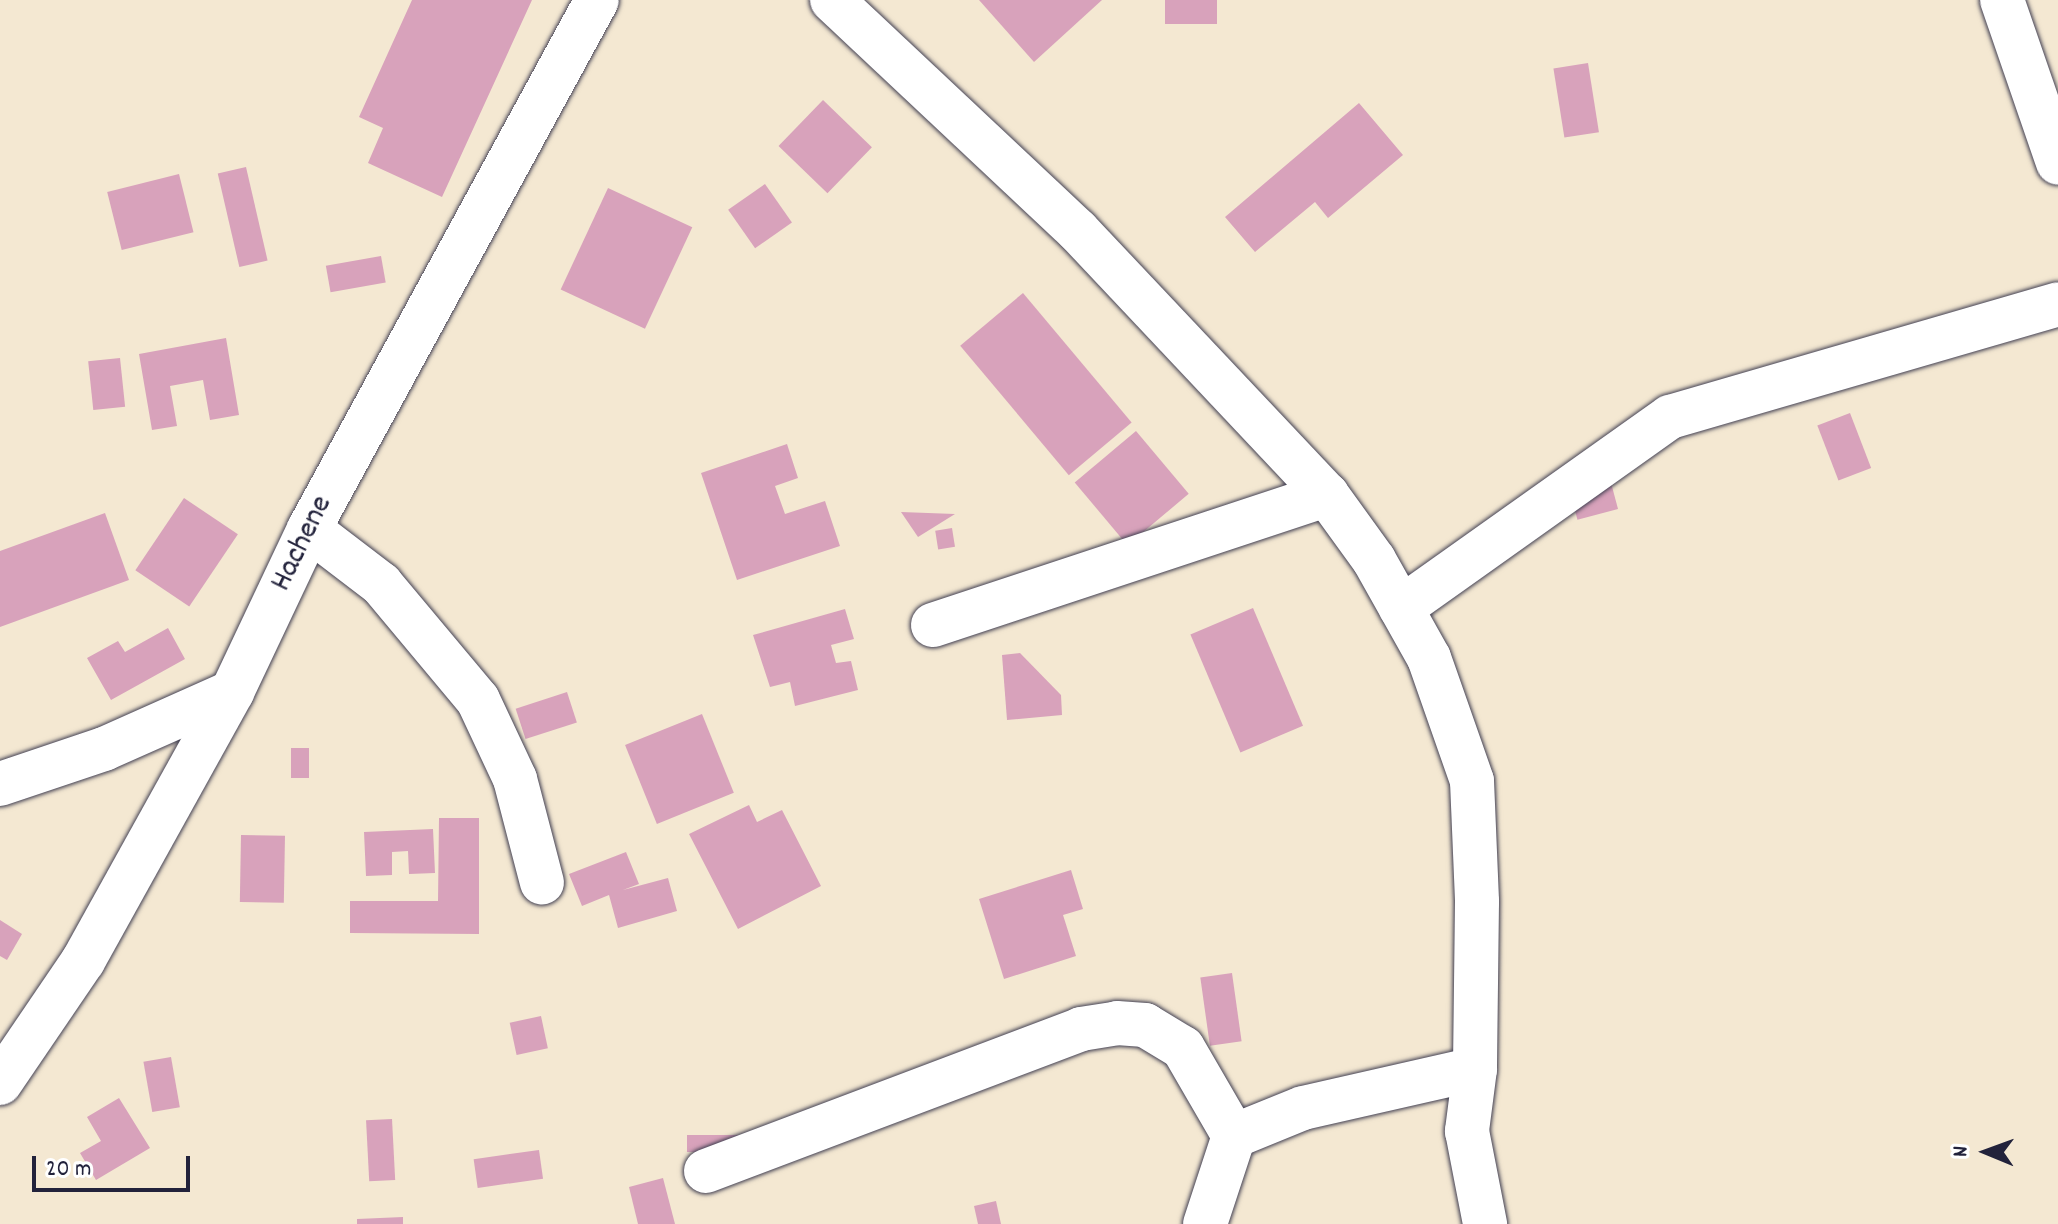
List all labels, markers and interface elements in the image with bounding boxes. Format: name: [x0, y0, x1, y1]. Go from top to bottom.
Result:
street label: Hachene: [263, 490, 343, 598]
north arrow: [1946, 1112, 2026, 1192]
scale bar: [36, 1140, 194, 1190]
text: N: [1946, 1146, 1977, 1157]
text: 20 m: [46, 1153, 92, 1187]

